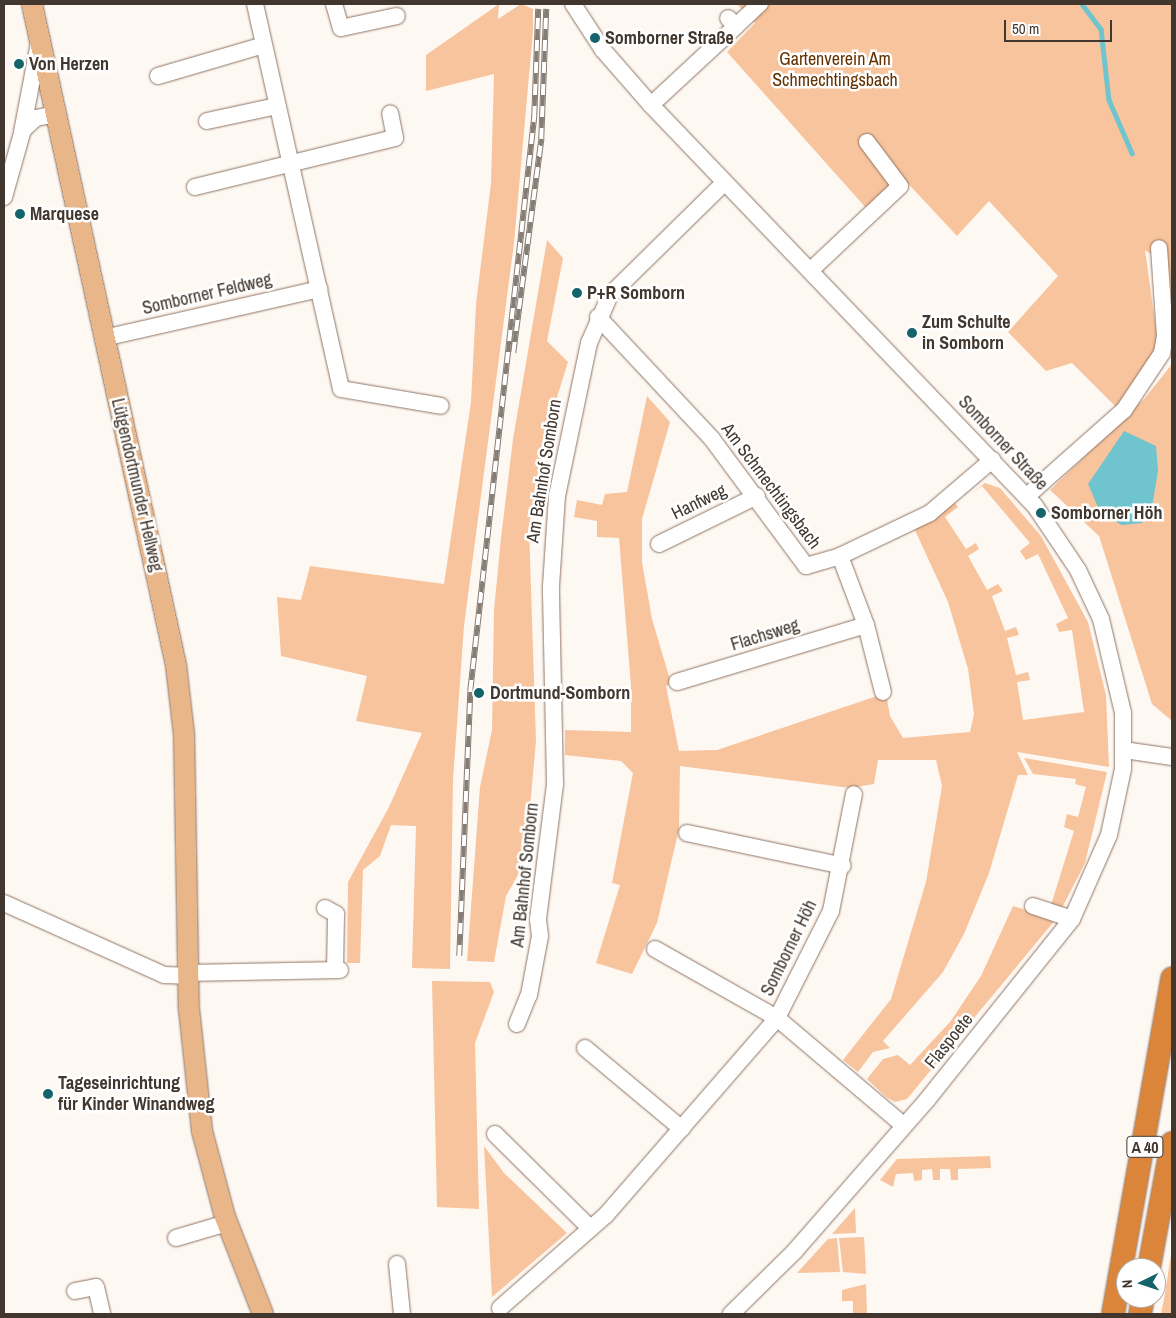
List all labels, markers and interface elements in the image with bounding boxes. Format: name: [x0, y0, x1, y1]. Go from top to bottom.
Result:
scale bar: [1006, 10, 1114, 42]
text: 50 m: [1012, 18, 1039, 39]
place label: Somborner Straße: [605, 27, 734, 49]
marker: Somborner Straße: [589, 32, 601, 44]
park label: Gartenverein Am Schmechtingsbach: [772, 49, 898, 92]
place label: Von Herzen: [29, 53, 109, 75]
marker: Von Herzen: [13, 58, 25, 70]
place label: Marquese: [30, 203, 99, 225]
marker: Marquese: [14, 208, 26, 220]
street label: Somborner Feldweg: [140, 269, 274, 319]
place label: P+R Somborn: [587, 282, 685, 304]
marker: P+R Somborn: [571, 287, 583, 299]
place label: Zum Schulte in Somborn: [922, 312, 1011, 354]
marker: Zum Schulte in Somborn: [906, 327, 918, 339]
street label: Somborner Straße: [954, 391, 1052, 495]
street label: Lütgendortmunder Hellweg: [107, 396, 167, 574]
street label: Am Bahnhof Somborn: [522, 398, 566, 544]
street label: Am Schmechtingsbach: [717, 419, 825, 553]
street label: Hanfweg: [668, 480, 730, 524]
place label: Somborner Höh: [1051, 502, 1163, 524]
marker: Somborner Höh: [1035, 507, 1047, 519]
street label: Flachsweg: [728, 614, 802, 656]
place label: Dortmund-Somborn: [490, 682, 630, 704]
marker: Dortmund-Somborn: [472, 686, 486, 700]
street label: Am Bahnhof Somborn: [507, 802, 543, 948]
street label: Somborner Höh: [756, 896, 822, 1000]
street label: Flaspoete: [920, 1009, 978, 1073]
place label: Tageseinrichtung für Kinder Winandweg: [58, 1073, 215, 1116]
marker: Tageseinrichtung für Kinder Winandweg: [42, 1088, 54, 1100]
road number: A 40: [1125, 1134, 1165, 1160]
north arrow: [1116, 1258, 1166, 1308]
text: N: [1118, 1279, 1136, 1289]

